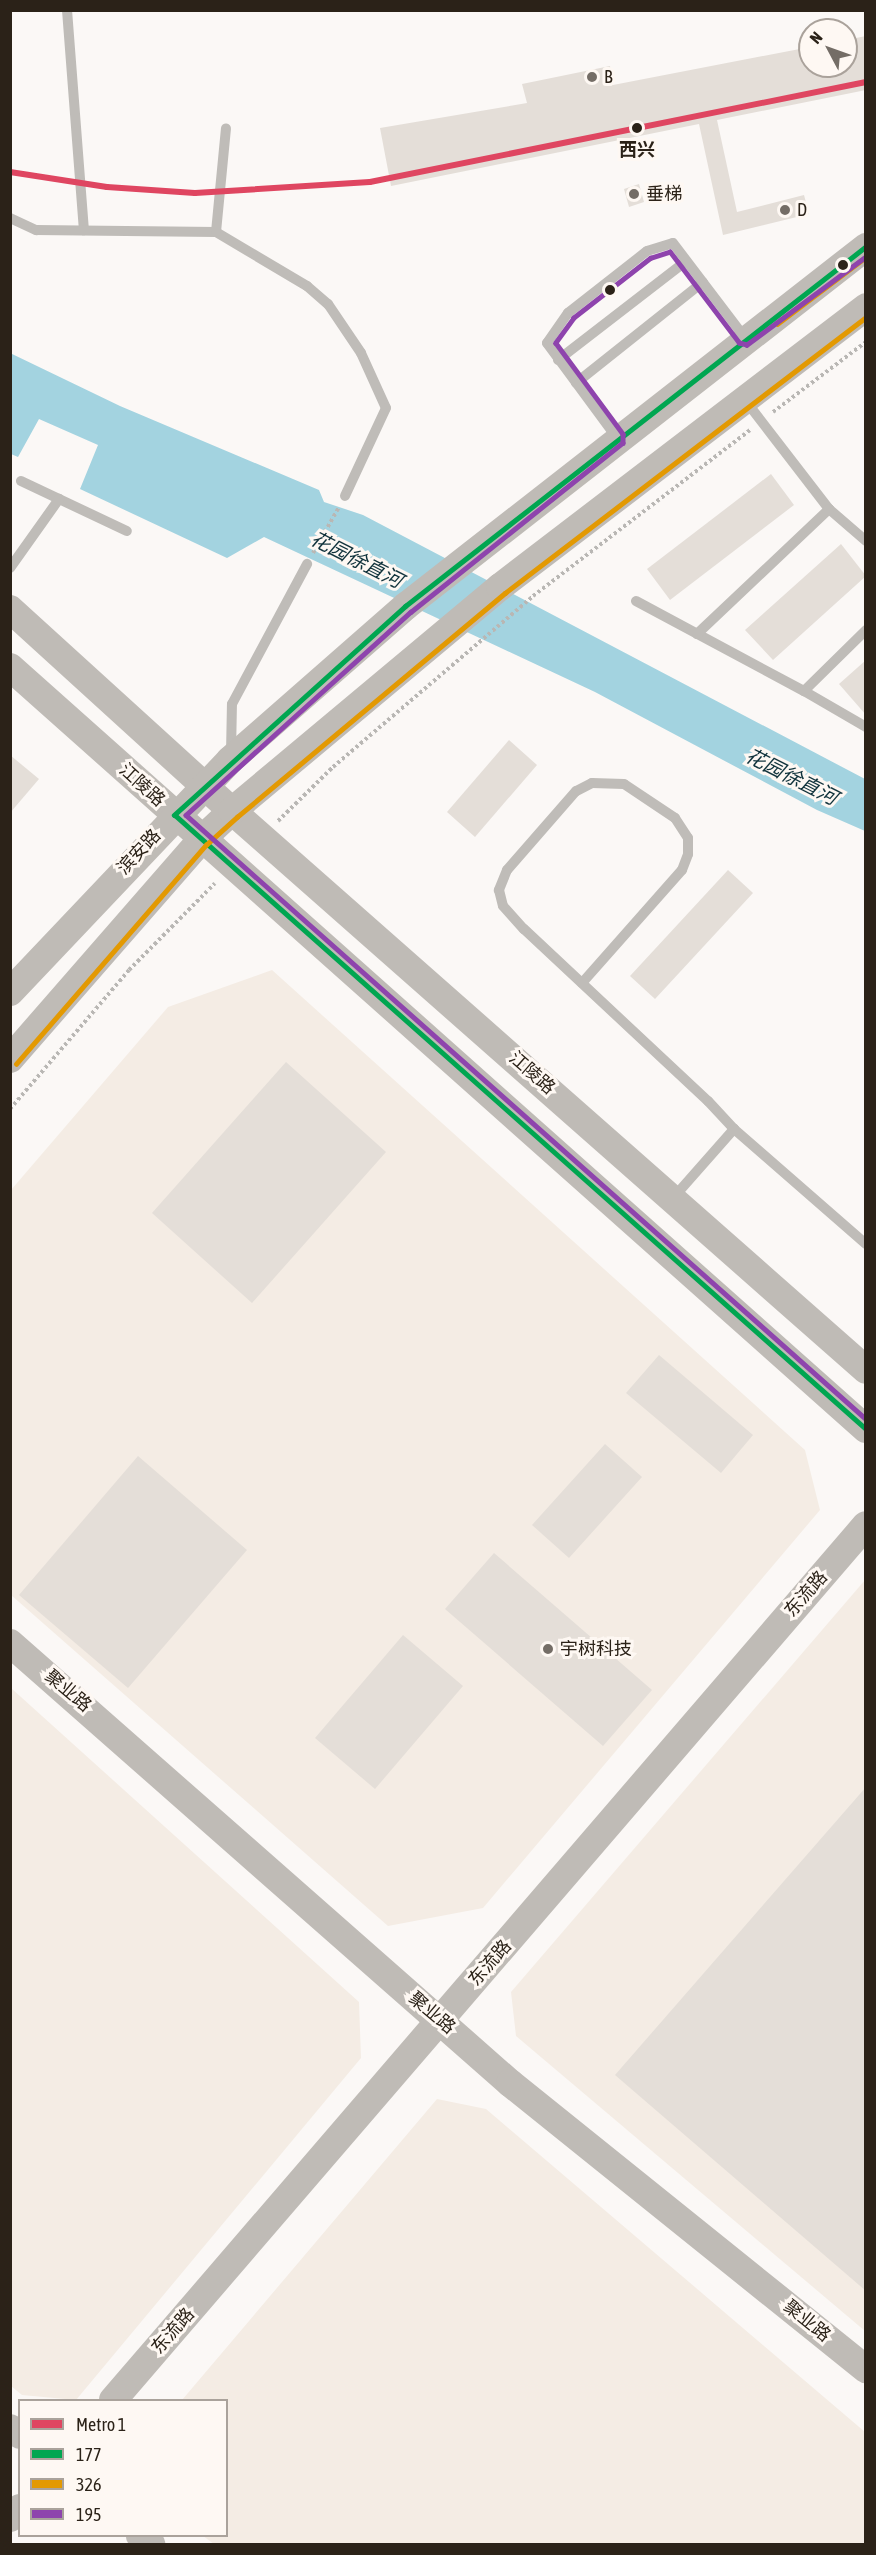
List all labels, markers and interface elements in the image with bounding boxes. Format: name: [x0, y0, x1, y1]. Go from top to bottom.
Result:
north arrow: [798, 18, 858, 78]
text: N: [806, 28, 826, 47]
place label: B: [604, 66, 613, 88]
marker: B: [585, 70, 599, 84]
marker: 西兴: [628, 119, 646, 137]
place label: 西兴: [619, 139, 655, 161]
place label: 垂梯: [646, 183, 682, 205]
marker: 垂梯: [627, 187, 641, 201]
place label: D: [797, 199, 807, 221]
marker: D: [778, 203, 792, 217]
unlabelled marker: [837, 259, 849, 271]
unlabelled marker: [604, 284, 616, 296]
water label: 花园徐直河: [307, 526, 407, 592]
water label: 花园徐直河: [742, 743, 842, 809]
street label: 江陵路: [115, 759, 169, 811]
street label: 滨安路: [113, 825, 165, 879]
street label: 江陵路: [505, 1047, 559, 1099]
street label: 东流路: [780, 1567, 832, 1621]
place label: 宇树科技: [560, 1638, 632, 1660]
marker: 宇树科技: [541, 1642, 555, 1656]
street label: 聚业路: [40, 1665, 96, 1717]
street label: 东流路: [464, 1936, 516, 1990]
street label: 聚业路: [404, 1987, 460, 2039]
street label: 聚业路: [779, 2296, 835, 2346]
street label: 东流路: [147, 2304, 199, 2358]
legend: [18, 2399, 228, 2537]
text: Metro 1: [76, 2414, 126, 2435]
text: 177: [76, 2444, 101, 2465]
text: 326: [76, 2474, 101, 2495]
text: 195: [76, 2504, 101, 2525]

